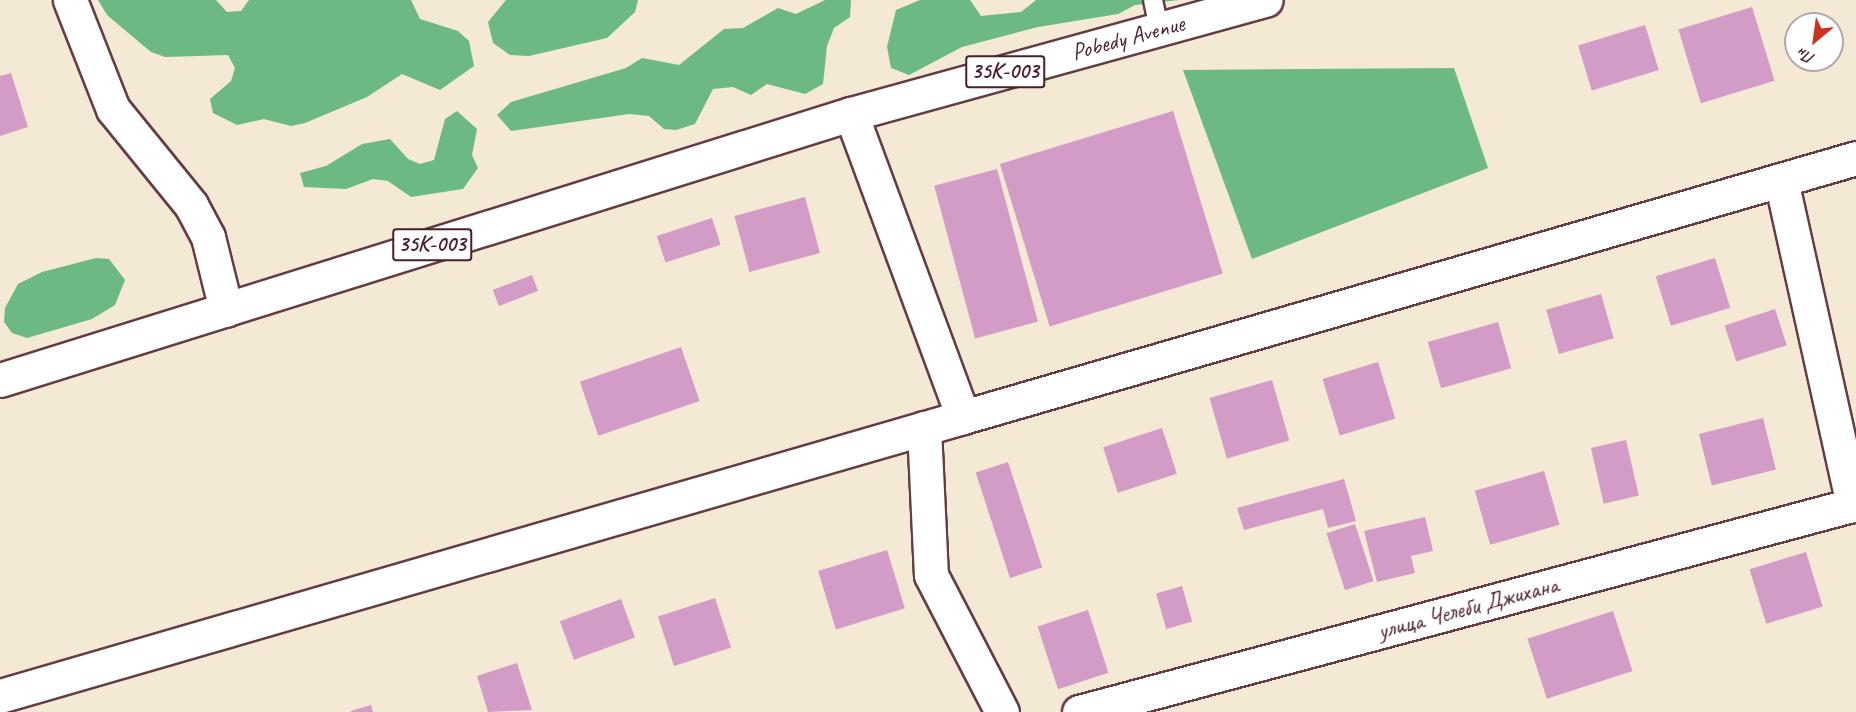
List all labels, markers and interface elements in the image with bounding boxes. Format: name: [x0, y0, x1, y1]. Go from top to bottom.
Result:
street label: Pobedy Avenue: [1068, 9, 1188, 67]
north arrow: [1784, 12, 1844, 72]
text: Пн: [1794, 43, 1818, 69]
road number: 35К-003: [964, 53, 1046, 91]
road number: 35К-003: [392, 226, 472, 264]
street label: улица Челеби Джихана: [1374, 570, 1562, 646]

